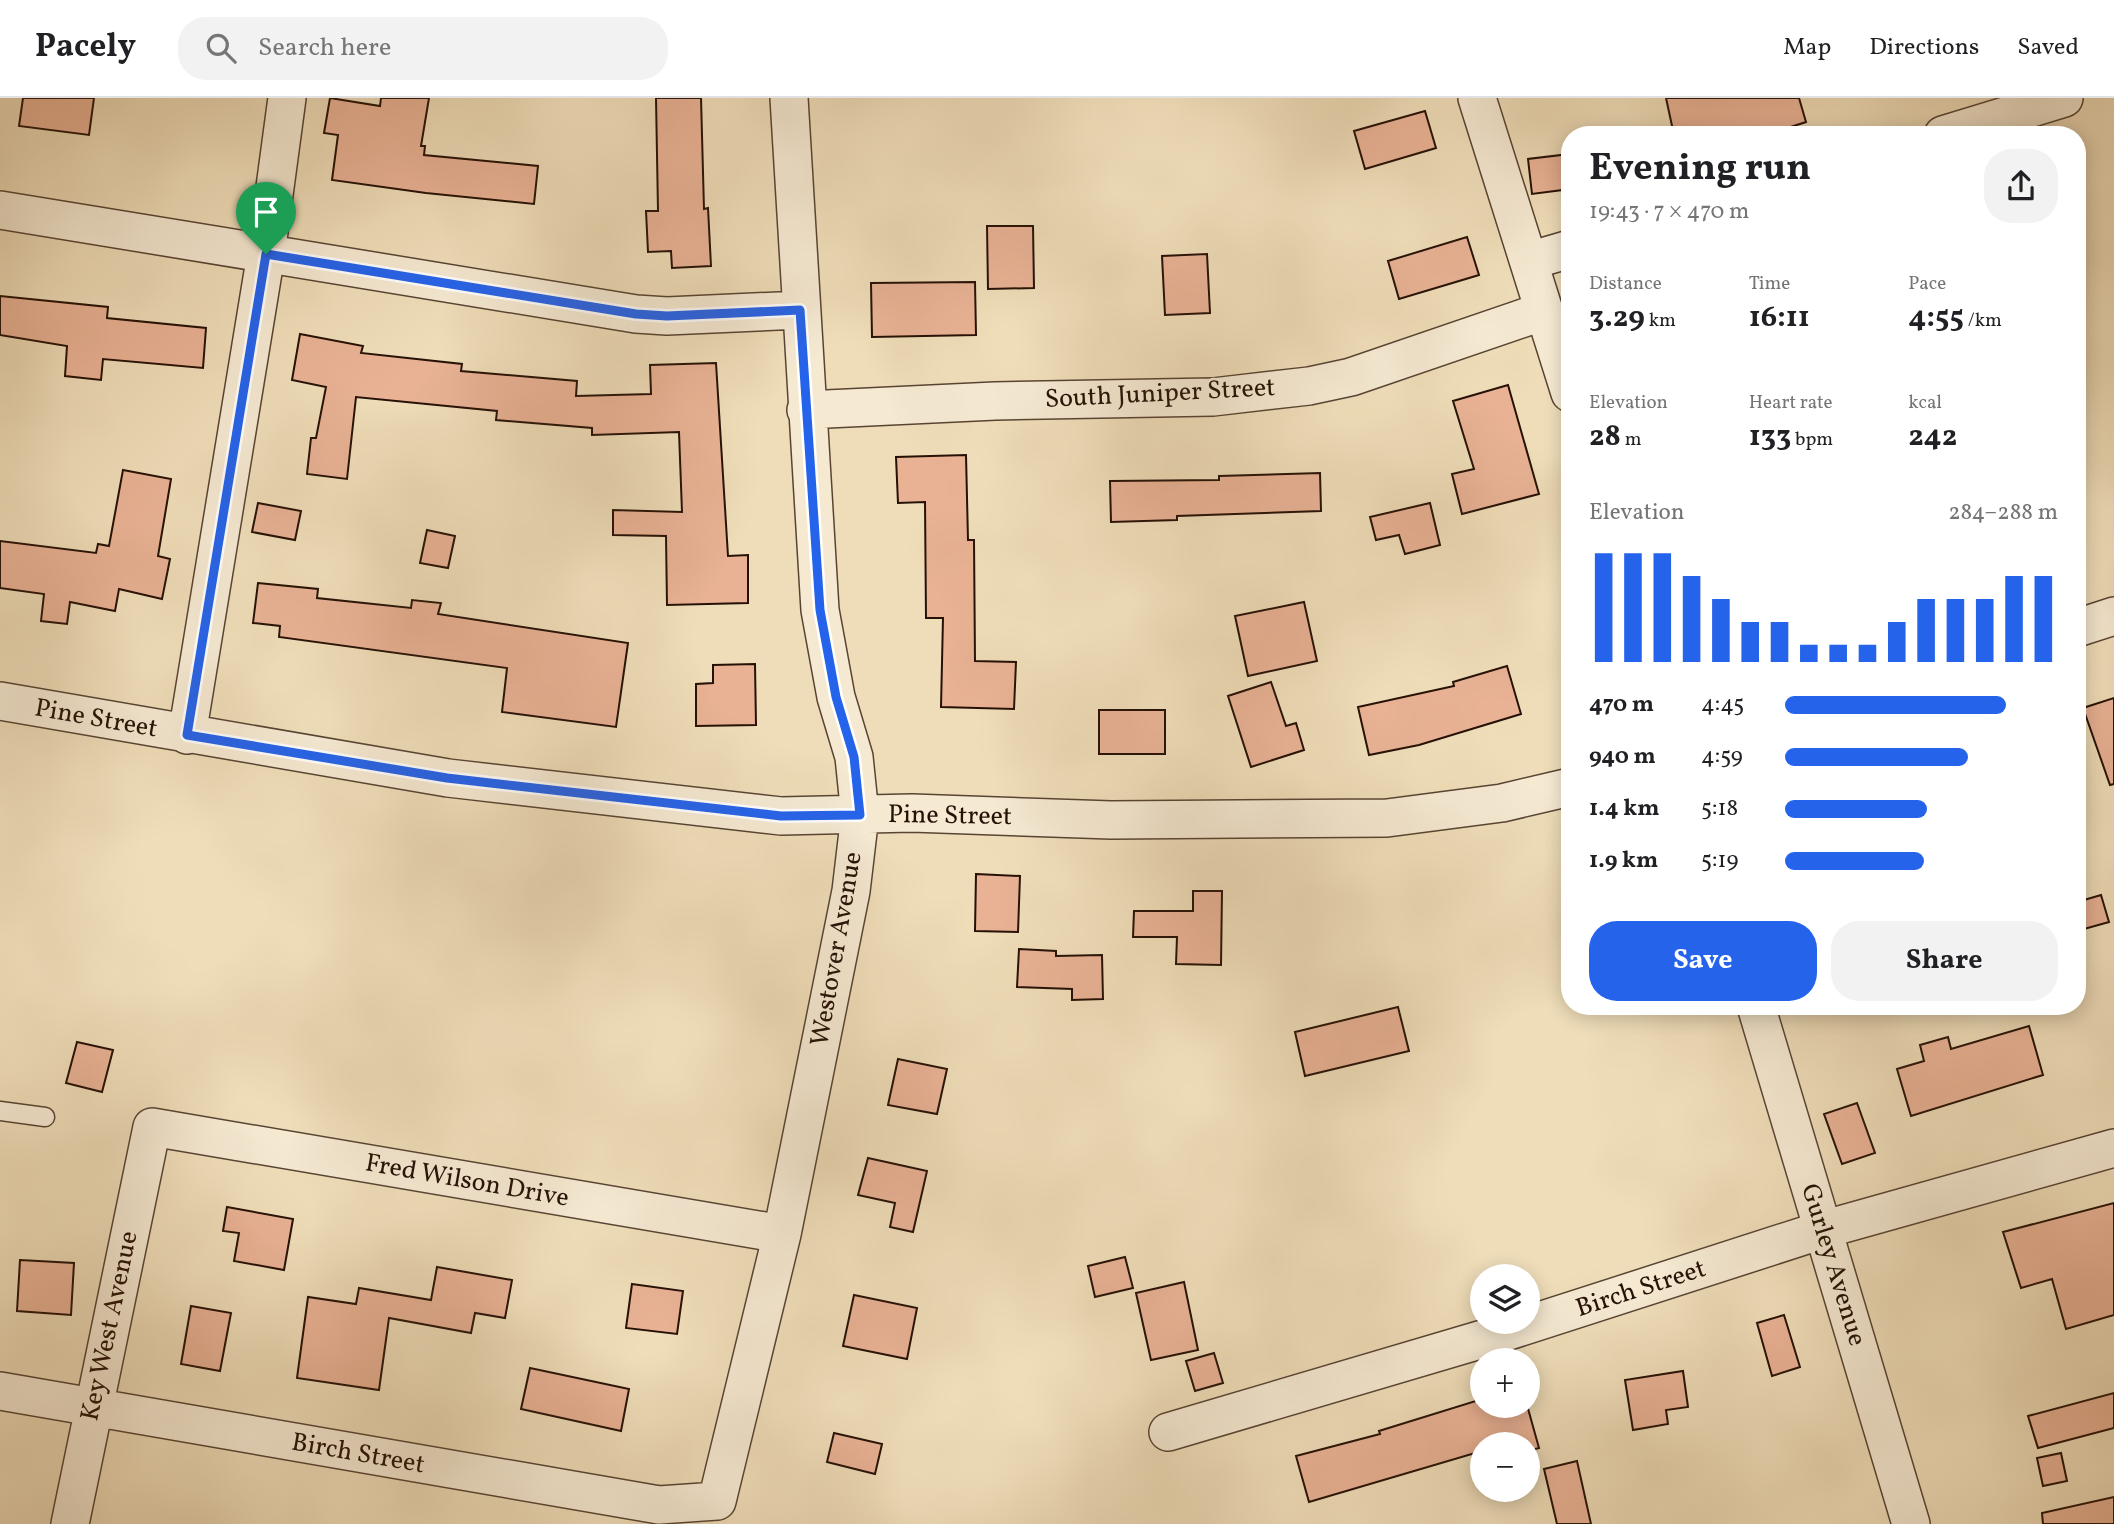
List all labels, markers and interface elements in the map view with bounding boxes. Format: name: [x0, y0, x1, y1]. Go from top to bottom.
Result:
search box: [178, 17, 668, 80]
text: Pacely: [35, 25, 136, 71]
icon: search: [202, 29, 240, 67]
text: Search here: [258, 30, 391, 66]
text: Map: [1783, 31, 1831, 65]
text: Directions: [1869, 31, 1979, 65]
text: Saved: [2017, 31, 2079, 65]
text: Evening run: [1589, 143, 1811, 196]
button: share: [1984, 149, 2058, 223]
pin: [236, 182, 296, 254]
icon: arrive: [247, 193, 285, 231]
text: 19:43 · 7 × 470 m: [1589, 196, 1749, 228]
text: Distance: [1589, 271, 1662, 297]
text: Time: [1749, 271, 1790, 297]
text: Pace: [1908, 271, 1946, 297]
text: 3.29: [1589, 297, 1645, 339]
text: 16:11: [1749, 297, 1810, 339]
text: 4:55: [1908, 297, 1964, 339]
text: km: [1645, 308, 1676, 334]
text: /km: [1964, 308, 2002, 334]
street label: South Juniper Street: [1044, 370, 1276, 418]
text: Elevation: [1589, 390, 1668, 416]
text: Heart rate: [1749, 390, 1833, 416]
text: kcal: [1908, 390, 1942, 416]
text: 28: [1589, 416, 1621, 458]
text: 133: [1749, 416, 1791, 458]
text: 242: [1908, 416, 1957, 458]
text: m: [1621, 427, 1642, 453]
text: bpm: [1791, 427, 1833, 453]
text: Elevation: [1589, 497, 1685, 529]
text: 284–288 m: [1948, 497, 2058, 529]
text: 470 m: [1589, 689, 1654, 721]
text: 4:45: [1701, 689, 1744, 721]
street label: Pine Street: [32, 690, 160, 748]
text: 940 m: [1589, 741, 1656, 773]
text: 4:59: [1701, 741, 1743, 773]
text: 1.4 km: [1589, 793, 1660, 825]
text: 5:18: [1701, 793, 1738, 825]
street label: Pine Street: [888, 797, 1012, 835]
text: 1.9 km: [1589, 845, 1658, 877]
text: 5:19: [1701, 845, 1738, 877]
street label: Westover Avenue: [802, 849, 872, 1049]
button: Save: [1589, 921, 1817, 1001]
button: Share: [1831, 921, 2058, 1001]
street label: Fred Wilson Drive: [362, 1145, 572, 1217]
street label: Gurley Avenue: [1791, 1179, 1875, 1351]
street label: Key West Avenue: [72, 1228, 148, 1424]
street label: Birch Street: [1571, 1251, 1711, 1327]
map controls: [1470, 1264, 1540, 1502]
button: layers: [1470, 1264, 1540, 1334]
button: +: [1470, 1348, 1540, 1418]
street label: Birch Street: [289, 1425, 427, 1483]
button: −: [1470, 1432, 1540, 1502]

